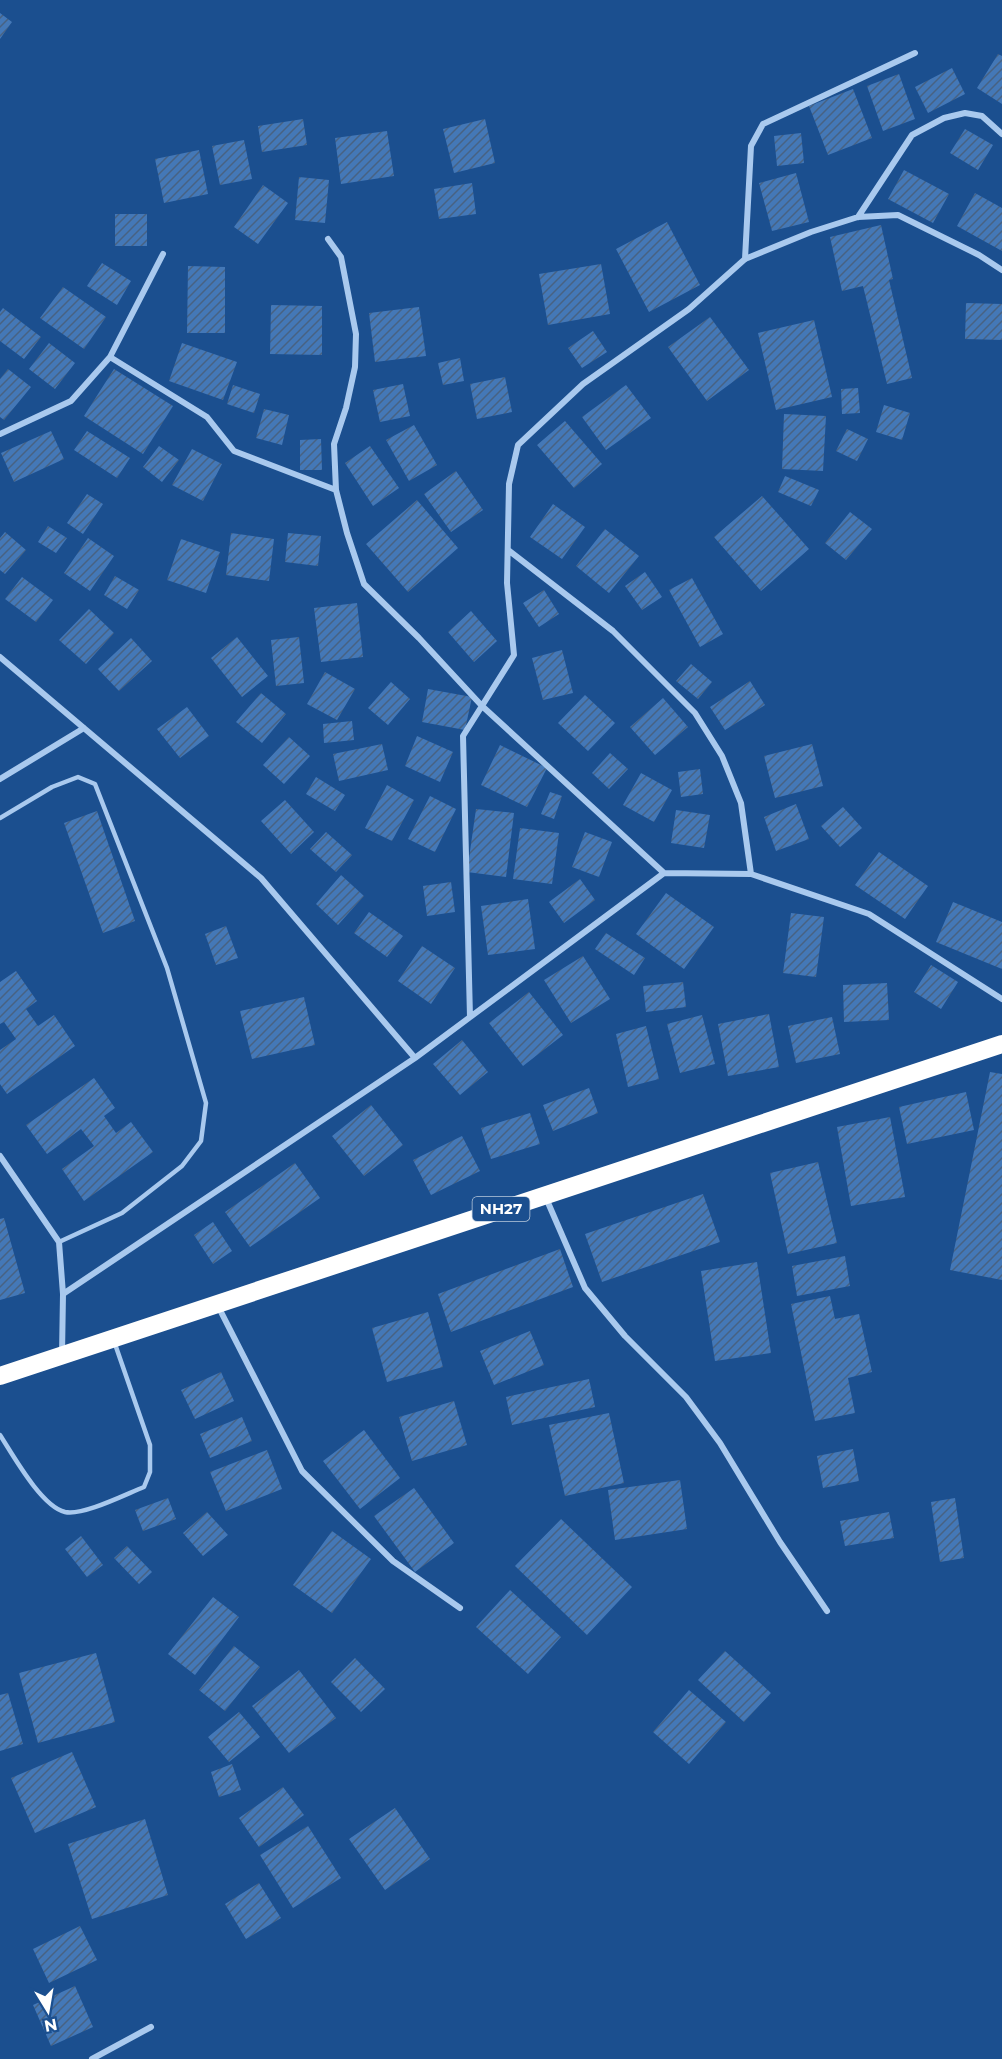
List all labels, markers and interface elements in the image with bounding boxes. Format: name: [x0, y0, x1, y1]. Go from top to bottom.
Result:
road number: NH27: [472, 1197, 530, 1221]
north arrow: [18, 1981, 78, 2041]
text: N: [43, 2015, 59, 2036]

